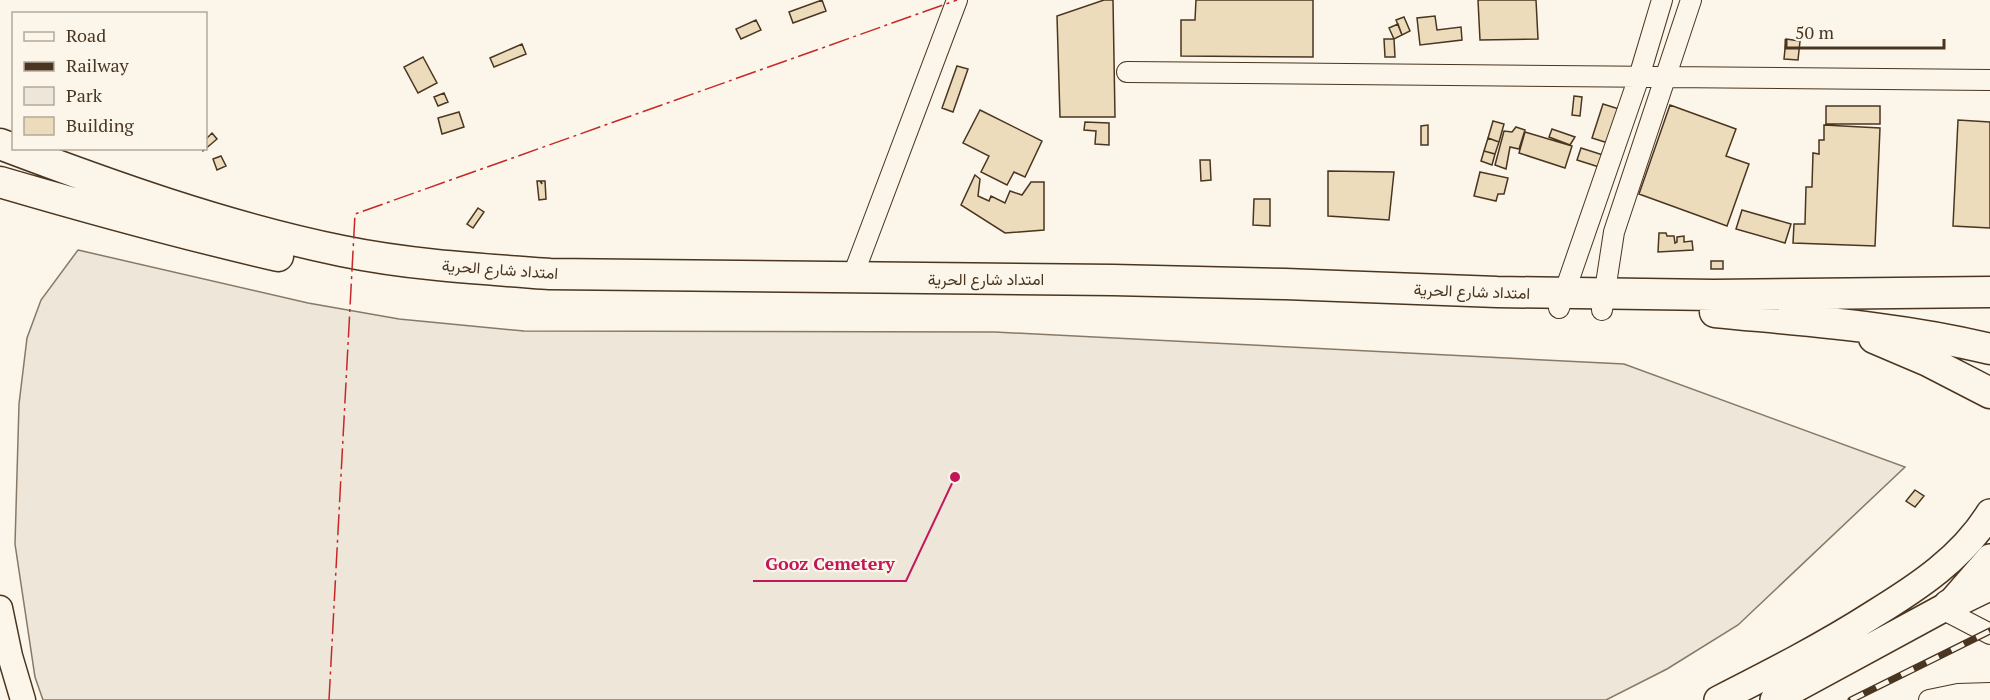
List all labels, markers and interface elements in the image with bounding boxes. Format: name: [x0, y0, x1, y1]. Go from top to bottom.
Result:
legend: [12, 12, 207, 150]
scale bar: [1786, 12, 1944, 50]
text: 50 m: [1795, 20, 1835, 44]
text: Road: [66, 23, 106, 47]
text: Railway: [66, 53, 130, 77]
text: Park: [66, 83, 103, 107]
text: Building: [66, 113, 134, 137]
street label: امتداد شارع الحرية: [441, 254, 559, 285]
street label: امتداد شارع الحرية: [928, 268, 1044, 291]
street label: امتداد شارع الحرية: [1413, 278, 1531, 305]
callout: Gooz Cemetery: [753, 545, 906, 581]
text: Gooz Cemetery: [765, 551, 895, 575]

